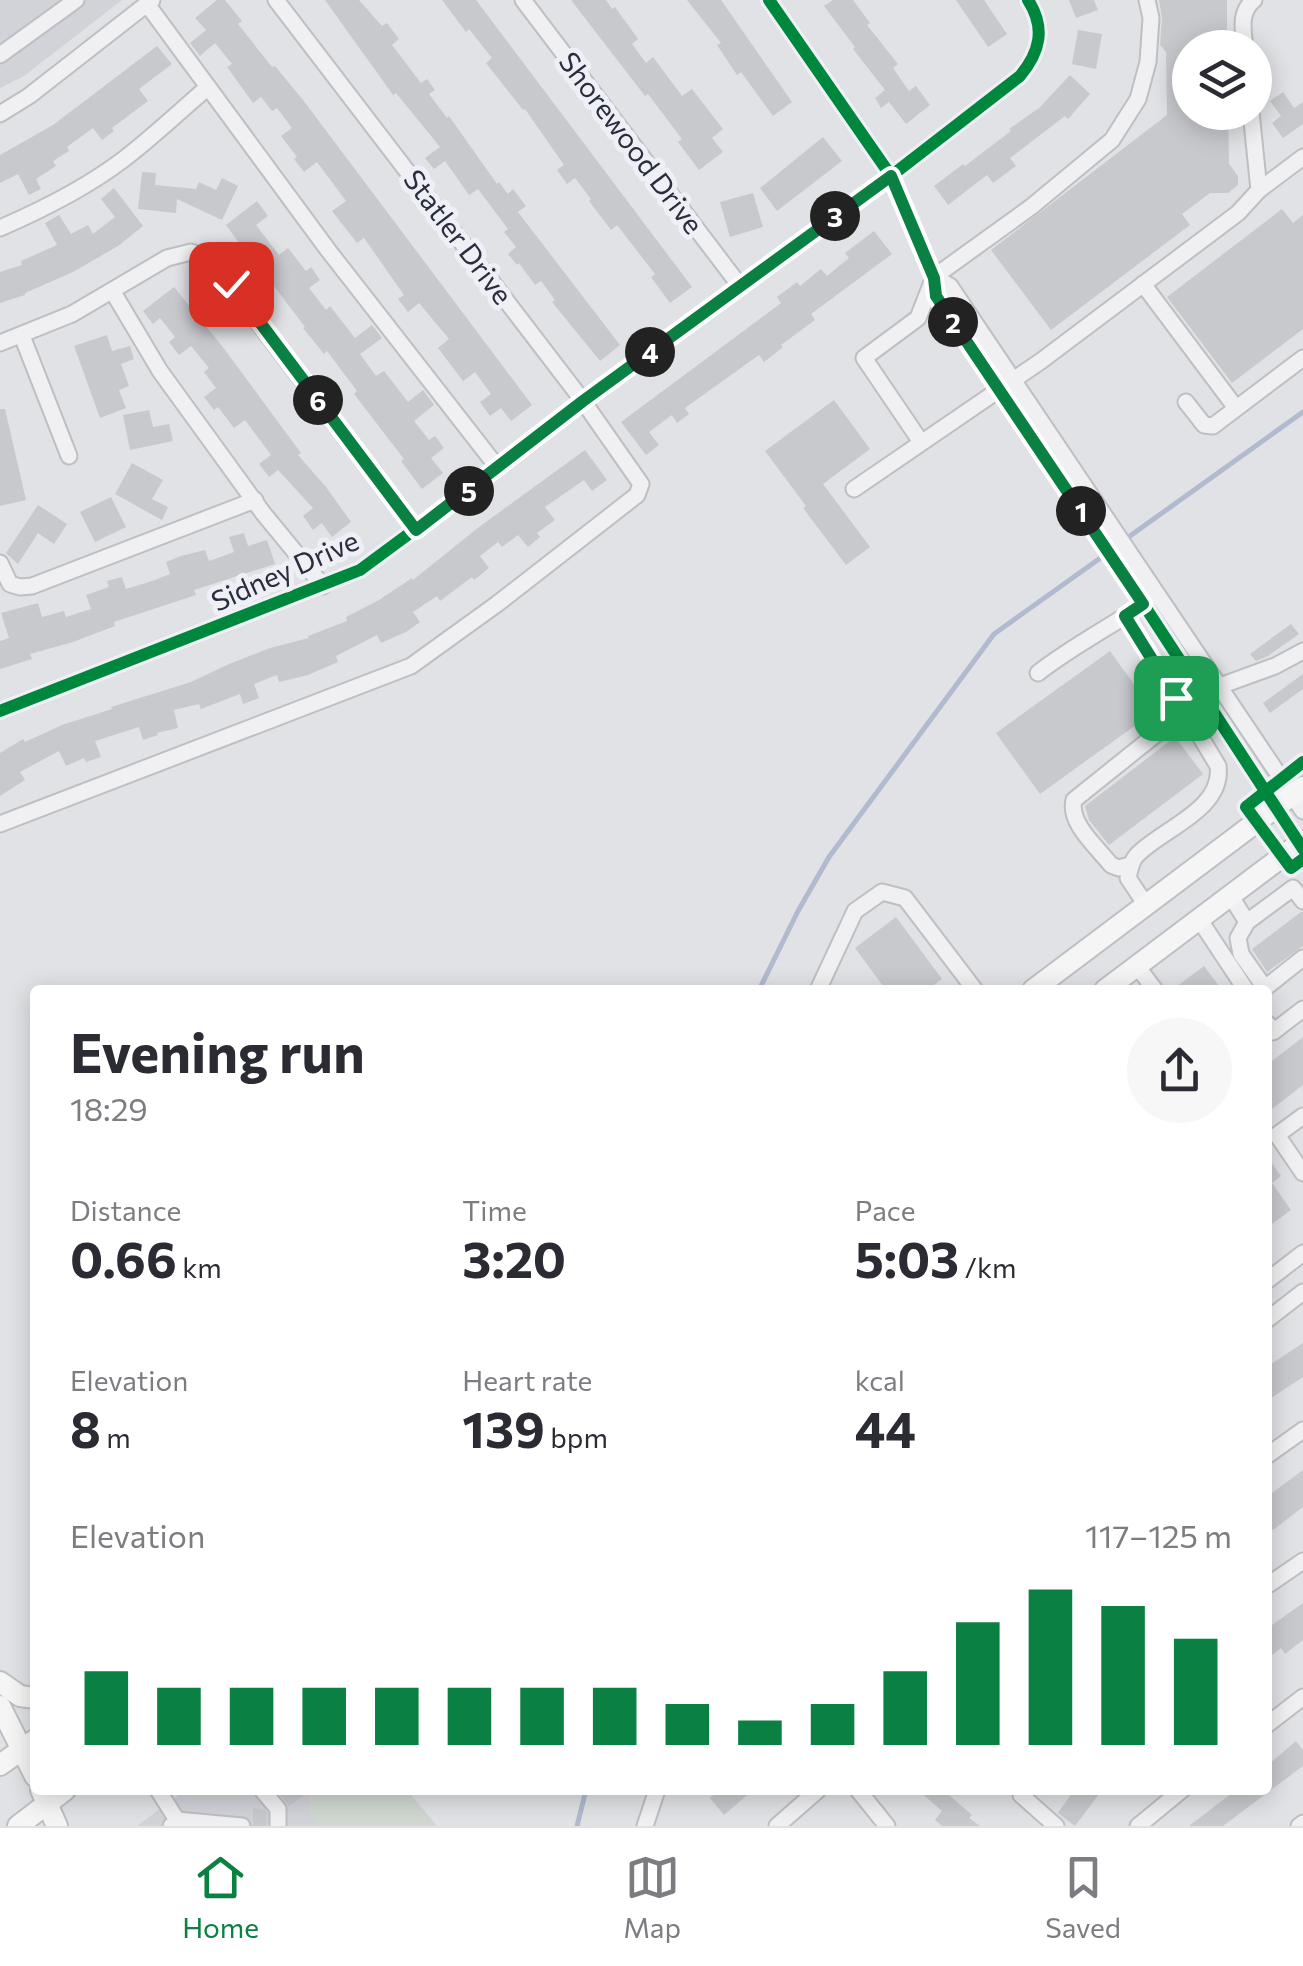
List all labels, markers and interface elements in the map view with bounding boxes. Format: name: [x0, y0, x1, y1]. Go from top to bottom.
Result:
map controls: [1172, 30, 1272, 130]
button: layers: [1172, 30, 1272, 130]
street label: Shorewood Drive: [552, 45, 711, 240]
street label: Statler Drive: [397, 162, 520, 310]
pin: 3: [810, 191, 860, 241]
text: 3: [827, 199, 843, 233]
pin: [189, 242, 274, 327]
icon: check: [204, 257, 259, 312]
pin: 2: [928, 297, 978, 347]
text: 2: [945, 305, 961, 339]
pin: 4: [625, 327, 675, 377]
text: 4: [641, 335, 659, 369]
pin: 6: [293, 375, 343, 425]
text: 6: [309, 383, 327, 417]
pin: 5: [444, 466, 494, 516]
text: 5: [461, 474, 477, 508]
pin: 1: [1056, 486, 1106, 536]
text: 1: [1075, 494, 1087, 528]
street label: Sidney Drive: [206, 522, 364, 618]
pin: [1134, 656, 1219, 741]
icon: arrive: [1149, 671, 1204, 726]
text: Evening run: [70, 1017, 365, 1084]
button: share: [1127, 1018, 1232, 1123]
text: 18:29: [70, 1088, 148, 1128]
text: Distance: [70, 1193, 181, 1227]
text: Time: [462, 1193, 527, 1227]
text: Pace: [855, 1193, 916, 1227]
text: 0.66: [70, 1227, 177, 1288]
text: 3:20: [462, 1227, 566, 1288]
text: 5:03: [855, 1227, 959, 1288]
text: km: [177, 1250, 222, 1284]
text: /km: [959, 1250, 1017, 1284]
text: Elevation: [70, 1363, 188, 1397]
text: Heart rate: [462, 1363, 592, 1397]
text: kcal: [855, 1363, 905, 1397]
text: 8: [70, 1397, 101, 1458]
text: 139: [462, 1397, 545, 1458]
text: 44: [855, 1397, 916, 1458]
text: m: [101, 1420, 131, 1454]
text: bpm: [545, 1420, 608, 1454]
text: Elevation: [70, 1515, 205, 1555]
text: 117–125 m: [1085, 1515, 1232, 1555]
tab: Home: [182, 1850, 259, 1944]
tab: Map: [623, 1850, 681, 1944]
tab: Saved: [1045, 1850, 1121, 1944]

